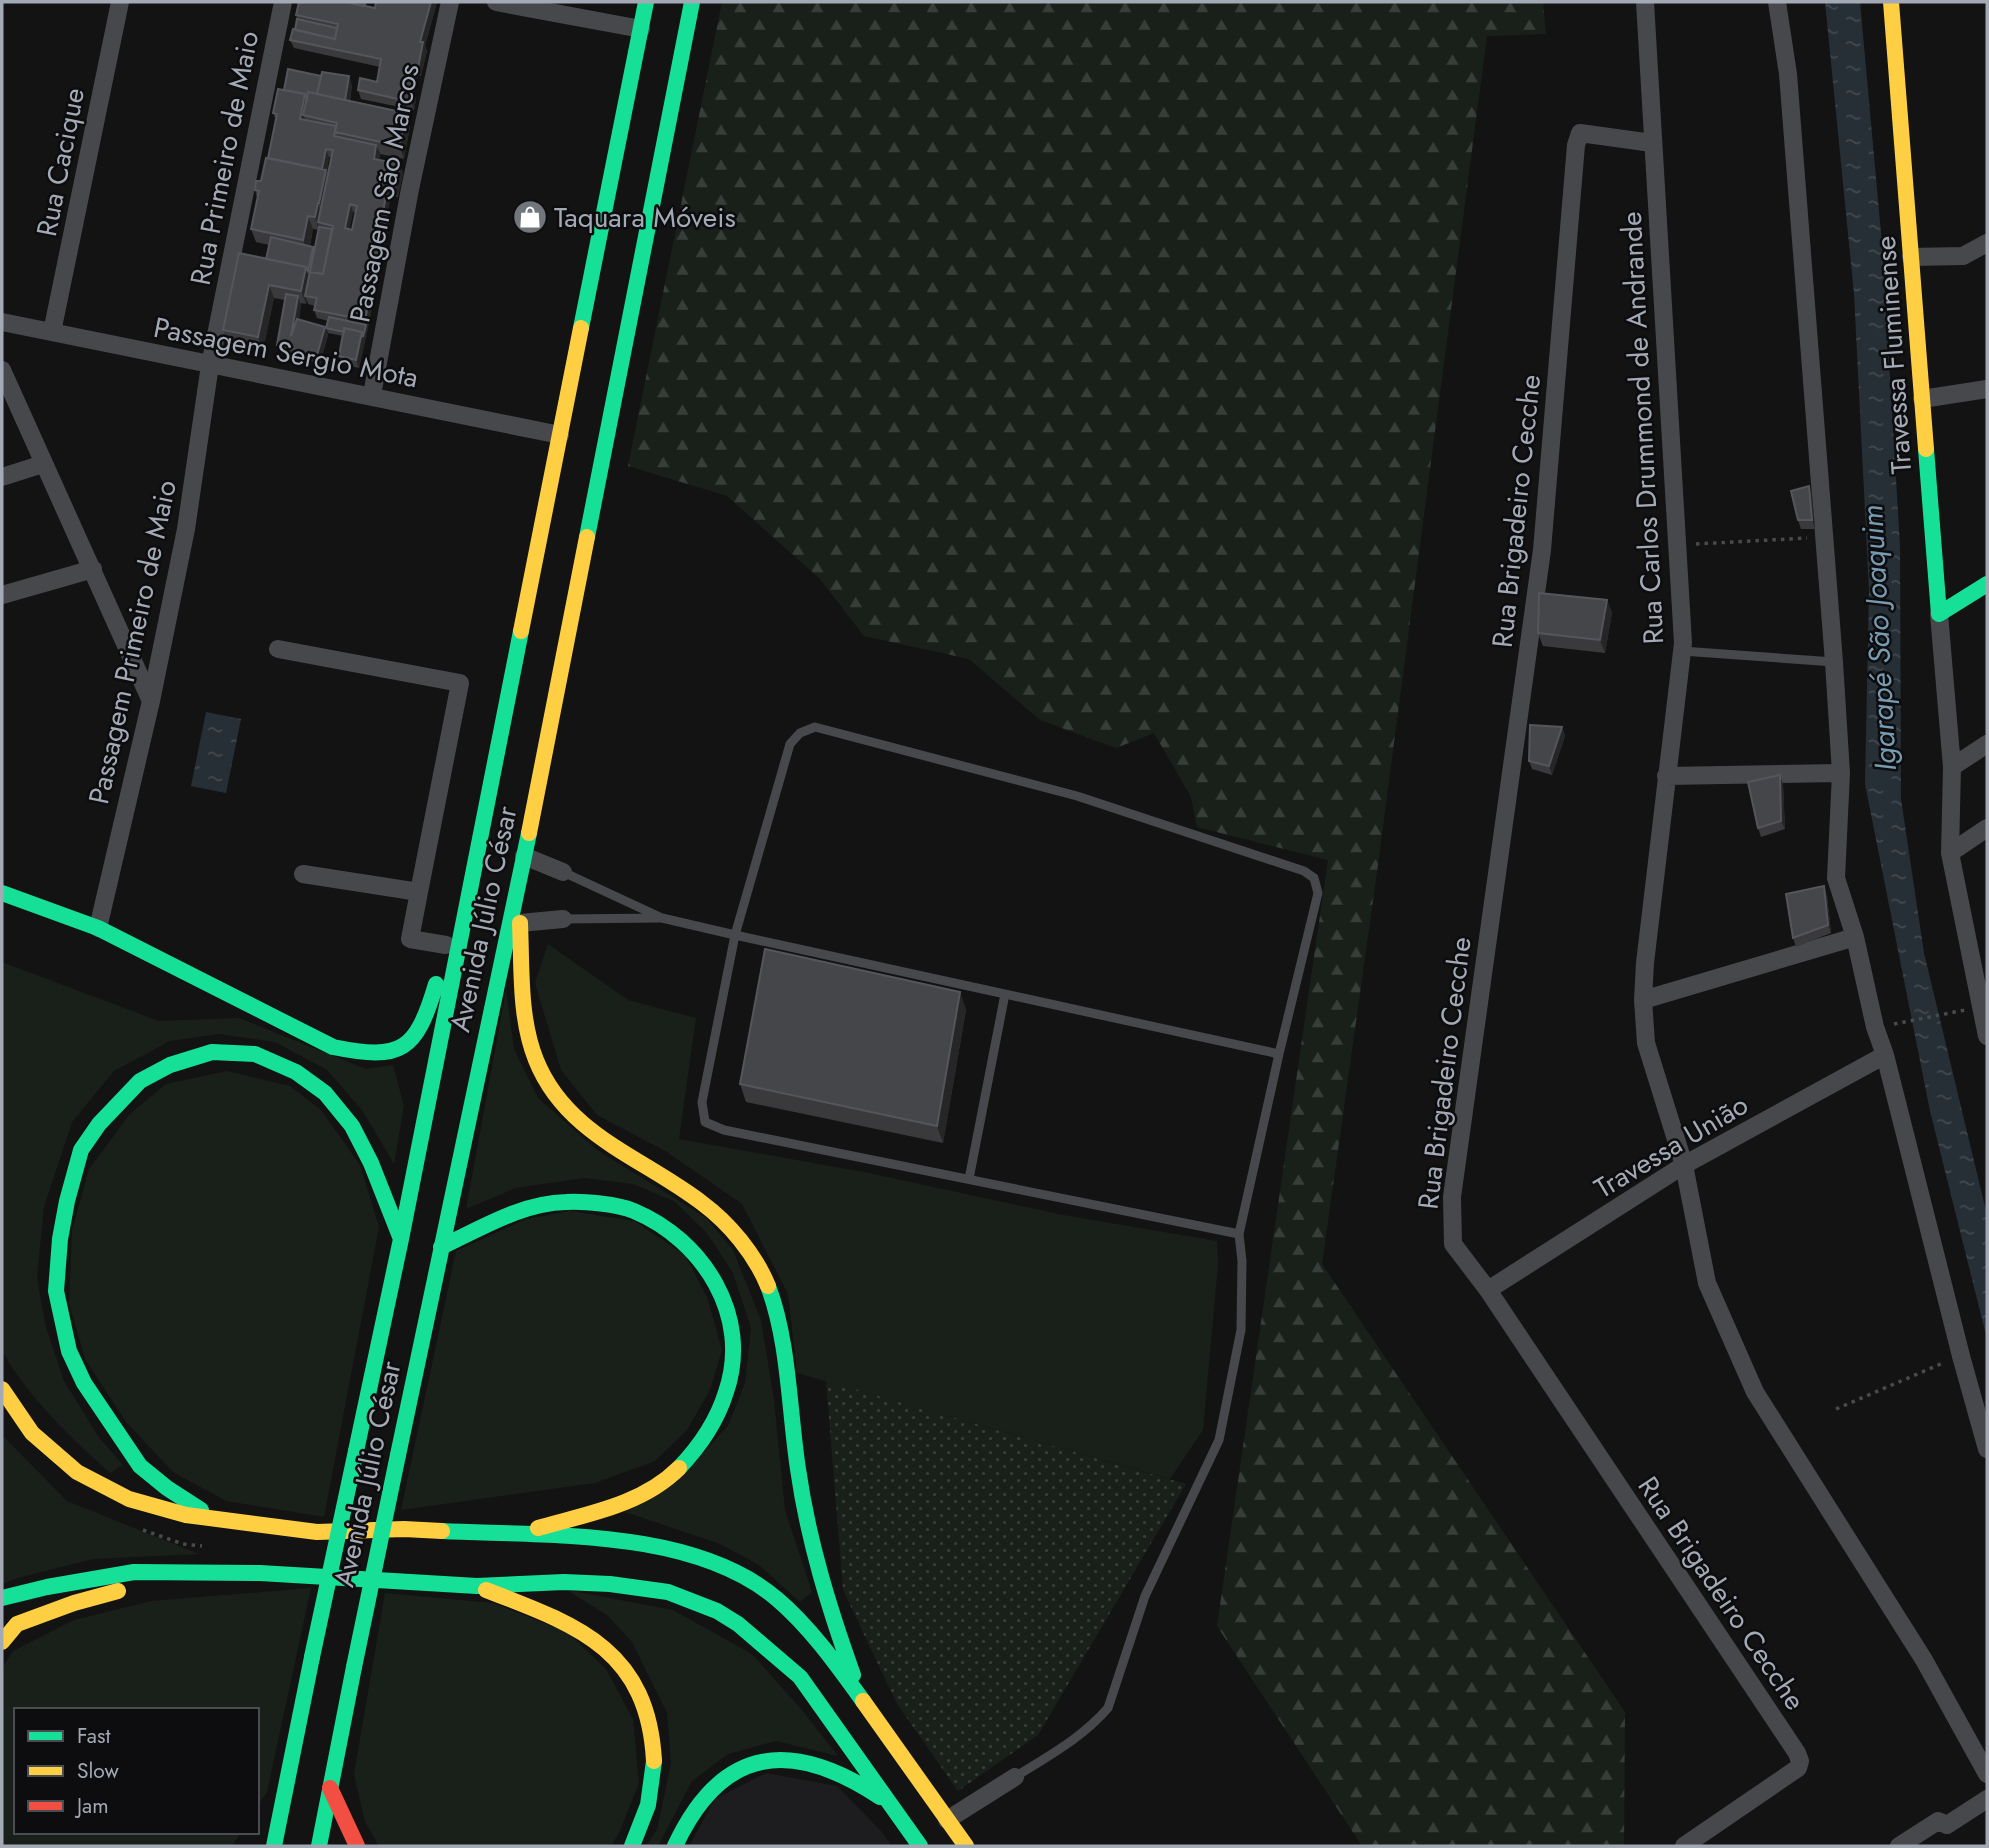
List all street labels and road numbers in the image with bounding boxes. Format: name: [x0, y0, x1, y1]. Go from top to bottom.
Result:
street label: Rua Primeiro de Maio: [180, 28, 269, 289]
street label: Passagem São Marcos: [339, 60, 430, 326]
street label: Rua Cacique: [26, 84, 95, 240]
street label: Rua Carlos Drummond de Andrande: [1611, 211, 1674, 645]
street label: Travessa Fluminense: [1865, 235, 1922, 475]
street label: Passagem Sergio Mota: [150, 307, 422, 398]
street label: Rua Brigadeiro Cecche: [1482, 373, 1551, 650]
street label: Passagem Primeiro de Maio: [78, 476, 187, 808]
street label: Avenida Júlio César: [440, 802, 528, 1036]
street label: Rua Brigadeiro Cecche: [1407, 934, 1482, 1212]
street label: Travessa União: [1587, 1084, 1756, 1209]
street label: Avenida Júlio César: [324, 1357, 412, 1591]
street label: Rua Brigadeiro Cecche: [1628, 1468, 1815, 1718]

